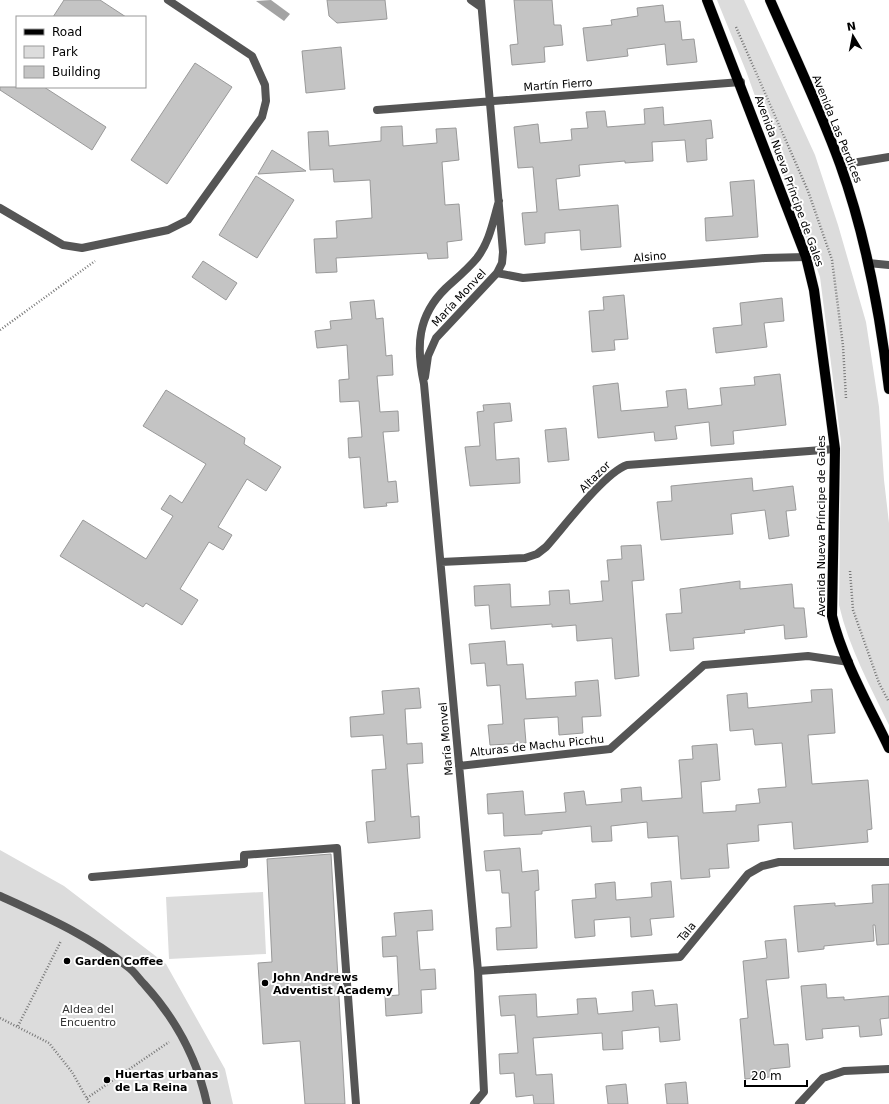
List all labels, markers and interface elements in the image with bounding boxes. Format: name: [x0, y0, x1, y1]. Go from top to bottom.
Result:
legend: [16, 16, 146, 88]
north arrow: [833, 16, 873, 56]
text: N: [846, 19, 857, 34]
text: Road: [52, 25, 82, 39]
text: Park: [52, 45, 78, 59]
text: Building: [52, 65, 101, 79]
street label: Avenida Las Perdices: [809, 73, 865, 185]
street label: Martín Fierro: [523, 76, 593, 94]
street label: Avenida Nueva Príncipe de Gales: [752, 93, 826, 269]
street label: Alsino: [633, 249, 667, 265]
street label: María Monvel: [429, 267, 489, 329]
street label: Avenida Nueva Príncipe de Gales: [815, 435, 828, 617]
street label: Altazor: [577, 458, 614, 495]
street label: María Monvel: [436, 702, 456, 776]
street label: Alturas de Machu Picchu: [469, 732, 605, 760]
street label: Tala: [675, 920, 699, 945]
place label: Garden Coffee: [75, 955, 163, 968]
marker: Garden Coffee: [62, 956, 72, 966]
place label: John Andrews Adventist Academy: [272, 971, 393, 997]
marker: John Andrews Adventist Academy: [260, 978, 270, 988]
park label: Aldea del Encuentro: [60, 1003, 116, 1029]
scale bar: [745, 1062, 807, 1088]
place label: Huertas urbanas de La Reina: [115, 1068, 219, 1094]
text: 20 m: [751, 1069, 782, 1083]
marker: Huertas urbanas de La Reina: [102, 1075, 112, 1085]

